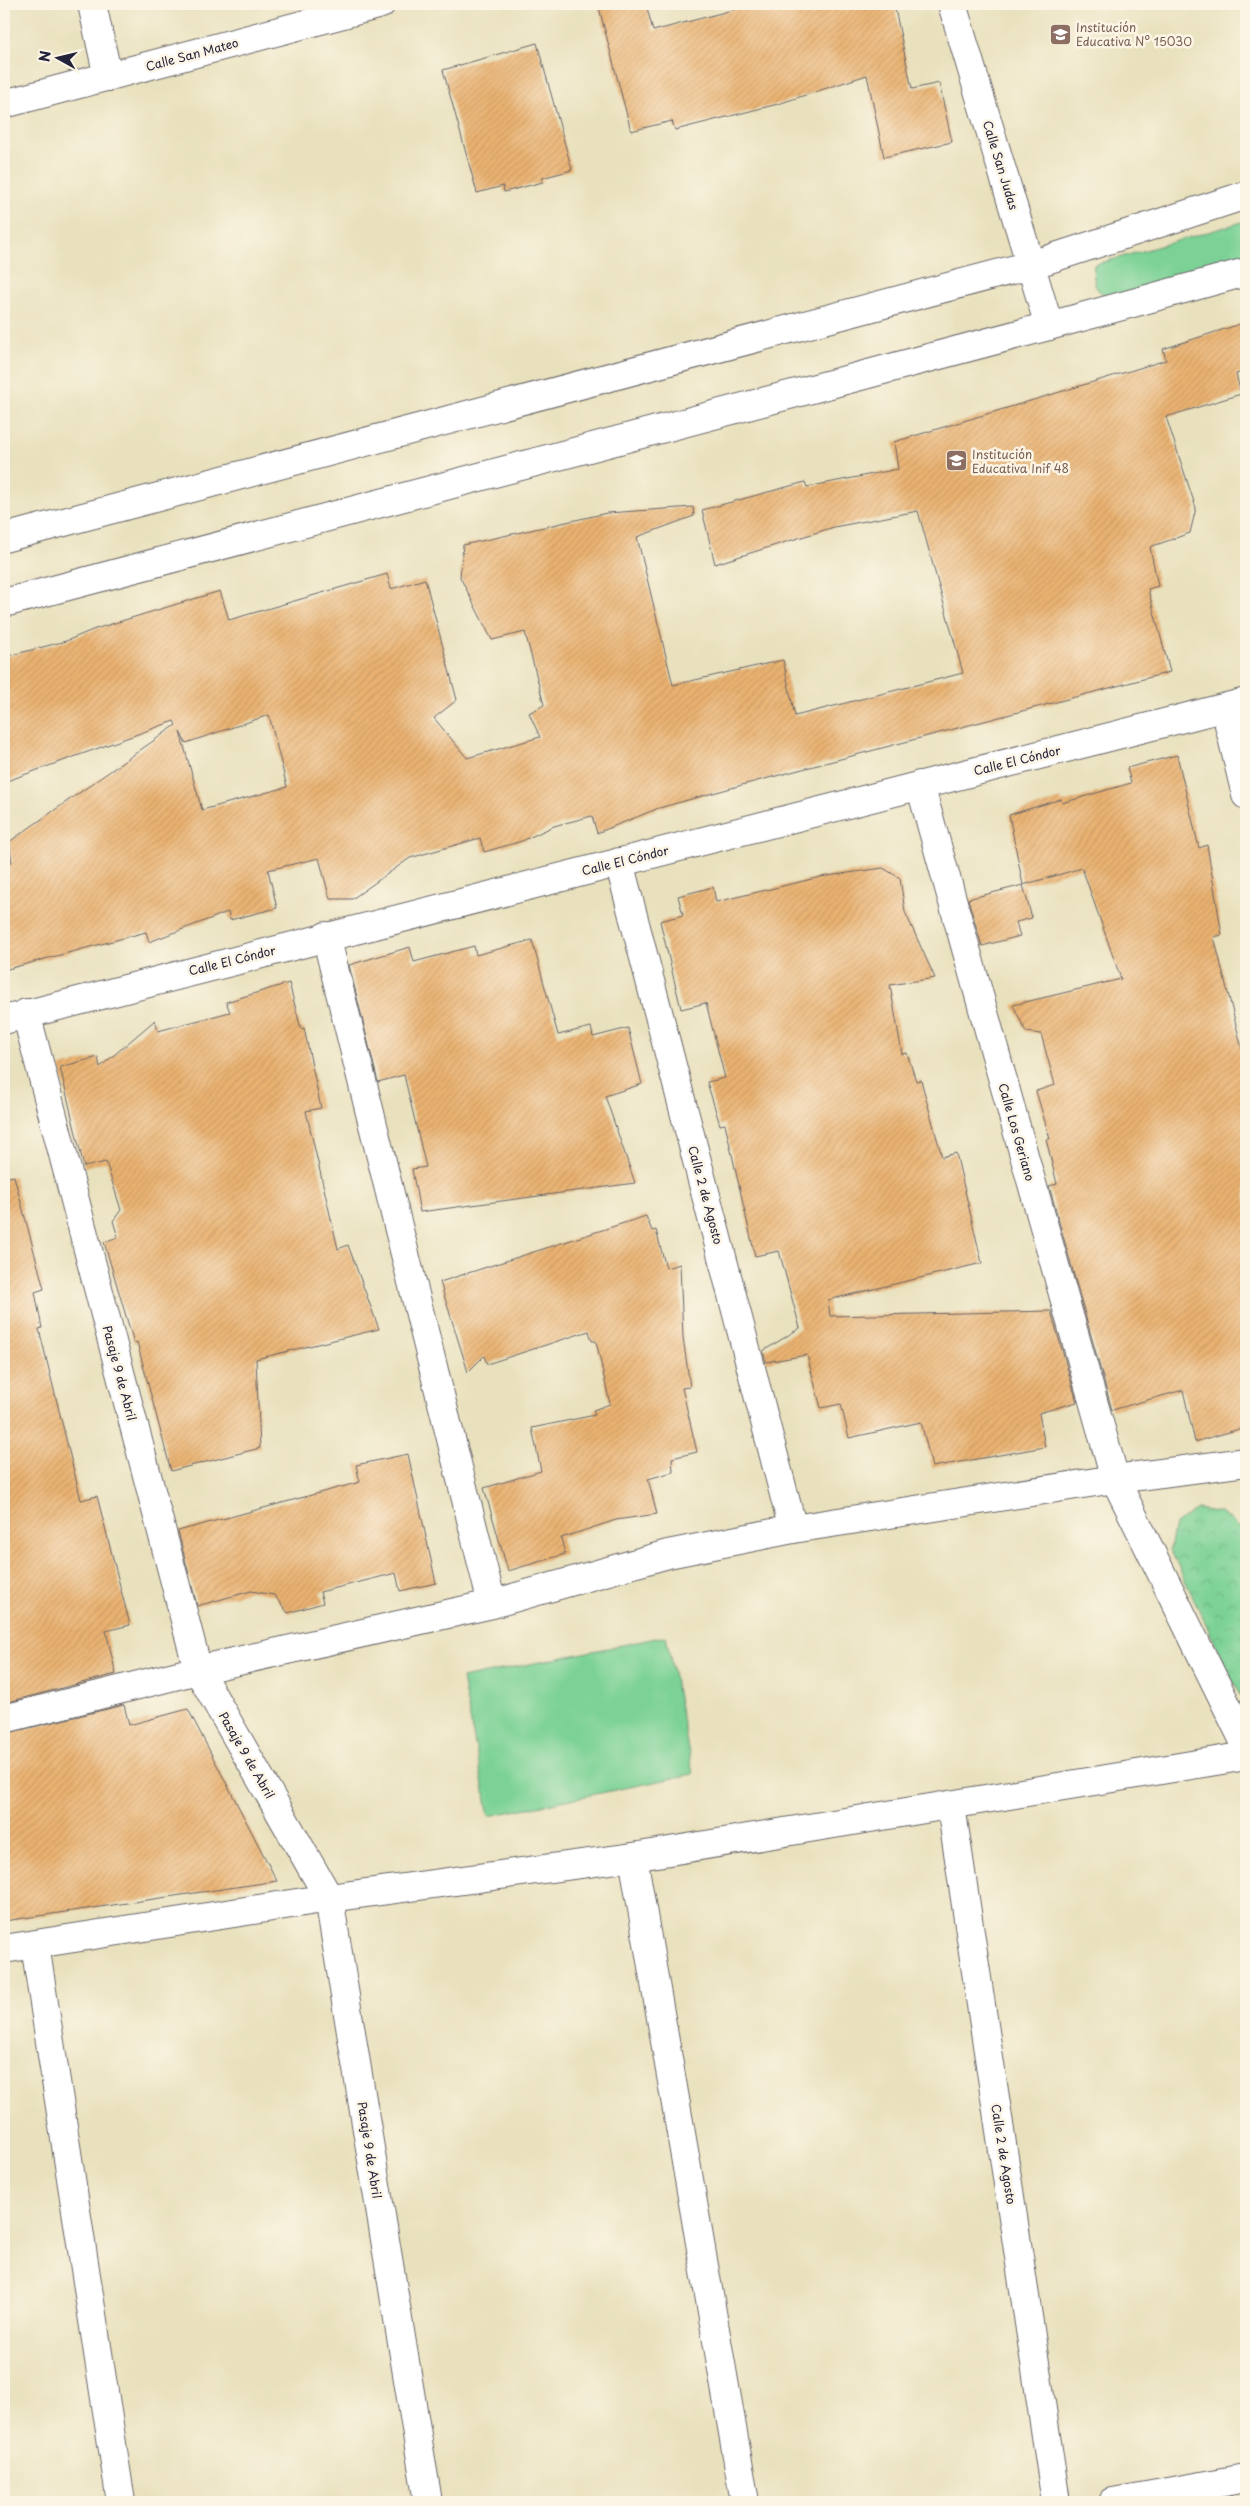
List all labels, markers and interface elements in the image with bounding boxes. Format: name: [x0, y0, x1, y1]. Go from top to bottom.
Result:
place label: Institución Educativa Nº 15030: [1076, 18, 1192, 50]
school or university icon: Institución Educativa Nº 15030: [1048, 22, 1072, 46]
north arrow: [32, 32, 82, 82]
street label: Calle San Mateo: [144, 33, 241, 75]
text: N: [33, 49, 56, 63]
street label: Calle San Judas: [979, 118, 1023, 212]
place label: Institución Educativa Inif 48: [972, 445, 1069, 477]
school or university icon: Institución Educativa Inif 48: [944, 449, 968, 473]
street label: Calle El Cóndor: [972, 740, 1063, 779]
street label: Calle El Cóndor: [580, 840, 671, 879]
street label: Calle El Cóndor: [187, 940, 278, 979]
street label: Calle Los Geriano: [994, 1081, 1040, 1183]
street label: Calle 2 de Agosto: [684, 1144, 728, 1247]
street label: Pasaje 9 de Abril: [99, 1323, 141, 1423]
street label: Pasaje 9 de Abril: [215, 1708, 279, 1802]
street label: Pasaje 9 de Abril: [353, 2100, 387, 2200]
street label: Calle 2 de Agosto: [987, 2102, 1021, 2206]

